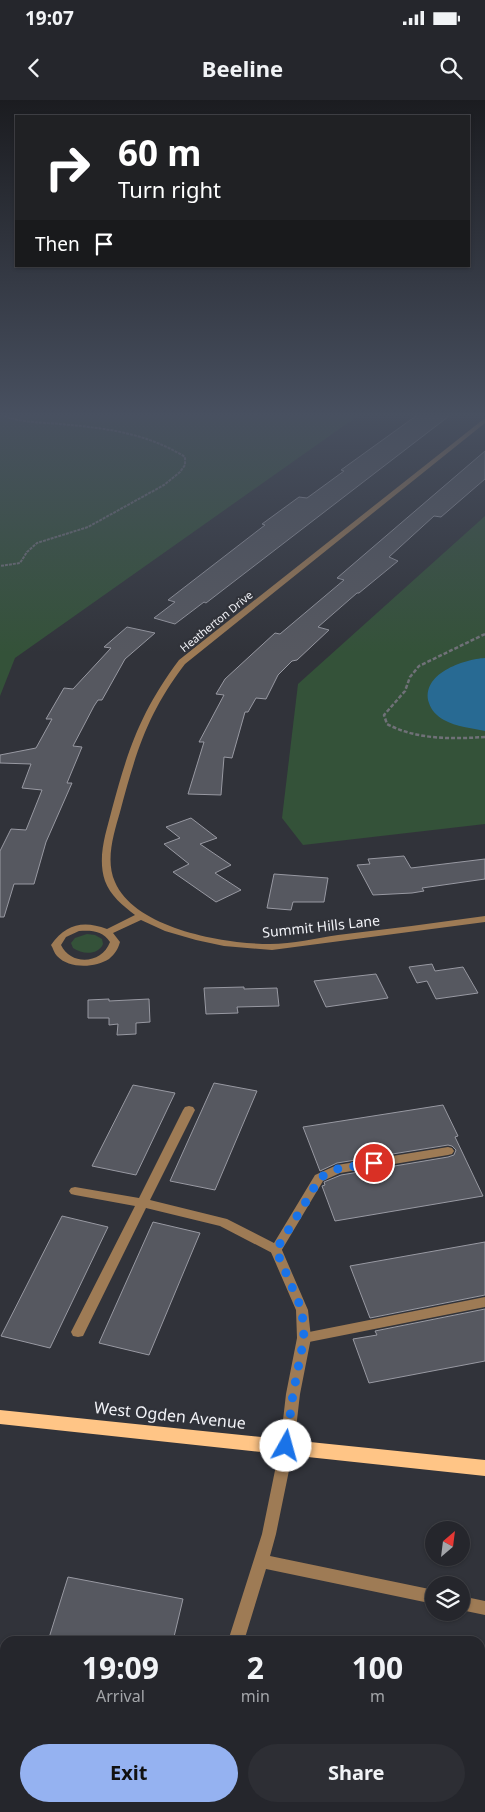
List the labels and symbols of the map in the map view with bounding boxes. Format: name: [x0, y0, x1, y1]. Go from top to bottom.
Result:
street label: Heatherton Drive: [176, 587, 256, 655]
street label: Summit Hills Lane: [261, 910, 381, 942]
pin: [353, 1142, 395, 1184]
street label: West Ogden Avenue: [93, 1396, 247, 1434]
position arrow: [259, 1419, 311, 1471]
north arrow: [425, 1521, 470, 1566]

